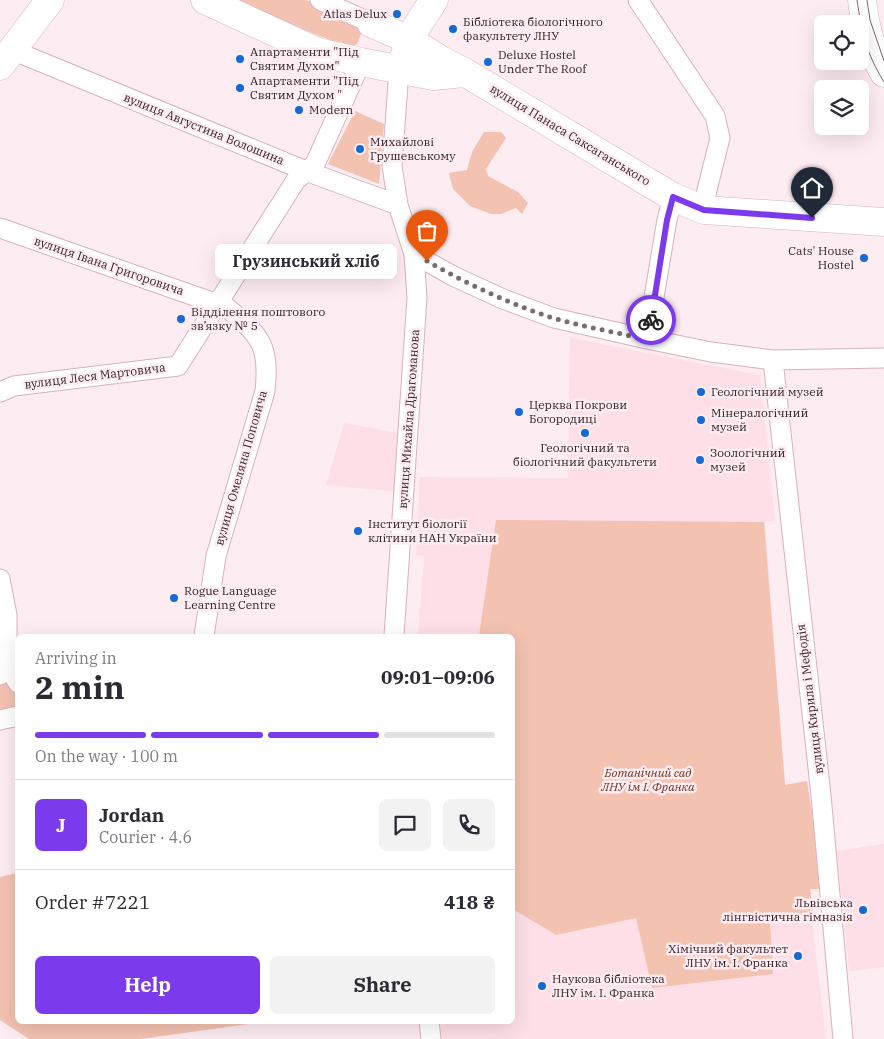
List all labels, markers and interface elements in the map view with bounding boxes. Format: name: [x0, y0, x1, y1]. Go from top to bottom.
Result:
place label: Atlas Delux: [323, 6, 387, 21]
marker: Atlas Delux: [391, 8, 403, 20]
place label: Бібліотека біологічного факультету ЛНУ: [463, 14, 603, 43]
map controls: [814, 15, 869, 135]
button: locate: [814, 15, 869, 70]
marker: Бібліотека біологічного факультету ЛНУ: [447, 23, 459, 35]
place label: Апартаменти "Під Святим Духом": [250, 44, 359, 73]
place label: Deluxe Hostel Under The Roof: [498, 47, 587, 76]
marker: Апартаменти "Під Святим Духом": [234, 53, 246, 65]
marker: Deluxe Hostel Under The Roof: [482, 56, 494, 68]
place label: Апартаменти "Під Святим Духом ": [250, 73, 359, 102]
button: layers: [814, 80, 869, 135]
street label: вулиця Панаса Саксаганського: [487, 81, 653, 189]
marker: Апартаменти "Під Святим Духом ": [234, 82, 246, 94]
street label: вулиця Августина Волошина: [122, 89, 287, 168]
place label: Modern: [309, 102, 353, 117]
marker: Modern: [293, 104, 305, 116]
place label: Михайлові Грушевському: [370, 134, 456, 163]
marker: Михайлові Грушевському: [354, 143, 366, 155]
pin: [791, 167, 833, 218]
icon: home: [798, 174, 826, 202]
pin: [406, 210, 448, 261]
icon: bag: [413, 217, 441, 245]
street label: вулиця Івана Григоровича: [32, 233, 186, 298]
place label: Cats' House Hostel: [788, 243, 854, 272]
callout: Грузинський хліб: [215, 244, 397, 278]
text: Грузинський хліб: [232, 251, 380, 271]
marker: Cats' House Hostel: [858, 252, 870, 264]
courier: [626, 295, 676, 345]
place label: Відділення поштового зв’язку № 5: [191, 304, 325, 333]
icon: bike: [637, 306, 665, 334]
marker: Відділення поштового зв’язку № 5: [175, 313, 187, 325]
street label: вулиця Михайла Драгоманова: [395, 328, 422, 509]
street label: вулиця Леся Мартовича: [24, 359, 167, 392]
place label: Геологічний музей: [711, 384, 824, 399]
marker: Геологічний музей: [695, 386, 707, 398]
street label: вулиця Омеляна Поповича: [211, 388, 270, 547]
place label: Церква Покрови Богородиці: [529, 397, 627, 426]
place label: Мінералогічний музей: [711, 405, 808, 434]
marker: Церква Покрови Богородиці: [513, 406, 525, 418]
marker: Мінералогічний музей: [695, 414, 707, 426]
marker: Геологічний та біологічний факультети: [579, 427, 591, 439]
place label: Геологічний та біологічний факультети: [513, 440, 657, 469]
place label: Зоологічний музей: [710, 445, 786, 474]
marker: Зоологічний музей: [694, 454, 706, 466]
place label: Інститут біології клітини НАН України: [368, 516, 497, 545]
marker: Інститут біології клітини НАН України: [352, 525, 364, 537]
place label: Rogue Language Learning Centre: [184, 583, 277, 612]
marker: Rogue Language Learning Centre: [168, 592, 180, 604]
street label: вулиця Кирила і Мефодія: [793, 623, 826, 775]
text: Arriving in: [35, 648, 117, 668]
text: 09:01–09:06: [381, 665, 495, 689]
text: 2 min: [35, 666, 125, 708]
text: On the way · 100 m: [35, 746, 178, 766]
park label: Ботанічний сад ЛНУ ім І. Франка: [600, 765, 695, 794]
button: chat: [379, 799, 431, 851]
button: phone: [443, 799, 495, 851]
text: Jordan: [99, 803, 164, 827]
text: J: [56, 813, 66, 837]
text: Courier · 4.6: [99, 827, 192, 847]
text: Order #7221: [35, 890, 150, 914]
text: 418 ₴: [444, 890, 495, 914]
place label: Львівська лінгвістична гімназія: [723, 895, 853, 924]
marker: Львівська лінгвістична гімназія: [857, 904, 869, 916]
place label: Хімічний факультет ЛНУ ім. І. Франка: [668, 941, 788, 970]
marker: Хімічний факультет ЛНУ ім. І. Франка: [792, 950, 804, 962]
button: Help: [35, 956, 260, 1014]
button: Share: [270, 956, 495, 1014]
place label: Наукова бібліотека ЛНУ ім. І. Франка: [552, 971, 665, 1000]
marker: Наукова бібліотека ЛНУ ім. І. Франка: [536, 980, 548, 992]

